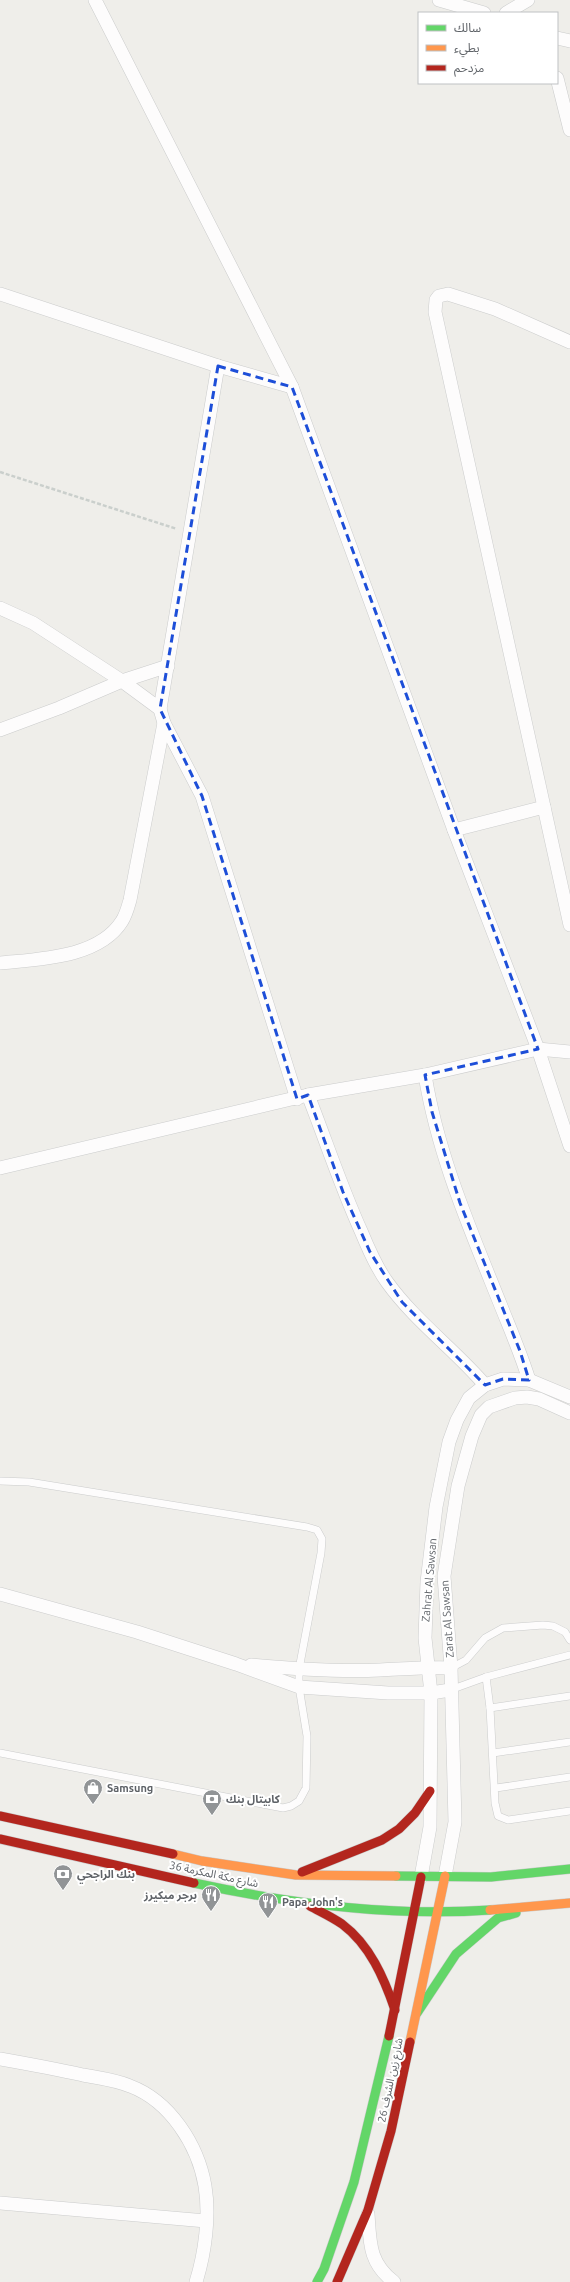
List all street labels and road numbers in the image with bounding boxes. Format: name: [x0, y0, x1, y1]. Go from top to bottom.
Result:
street label: Zahrat Al Sawsan: [419, 1538, 439, 1622]
street label: Zarat Al Sawsan: [438, 1580, 456, 1658]
street label: شارع مكة المكرمة 36: [168, 1859, 260, 1891]
street label: شارع زين الشرف 26: [375, 2036, 407, 2124]

